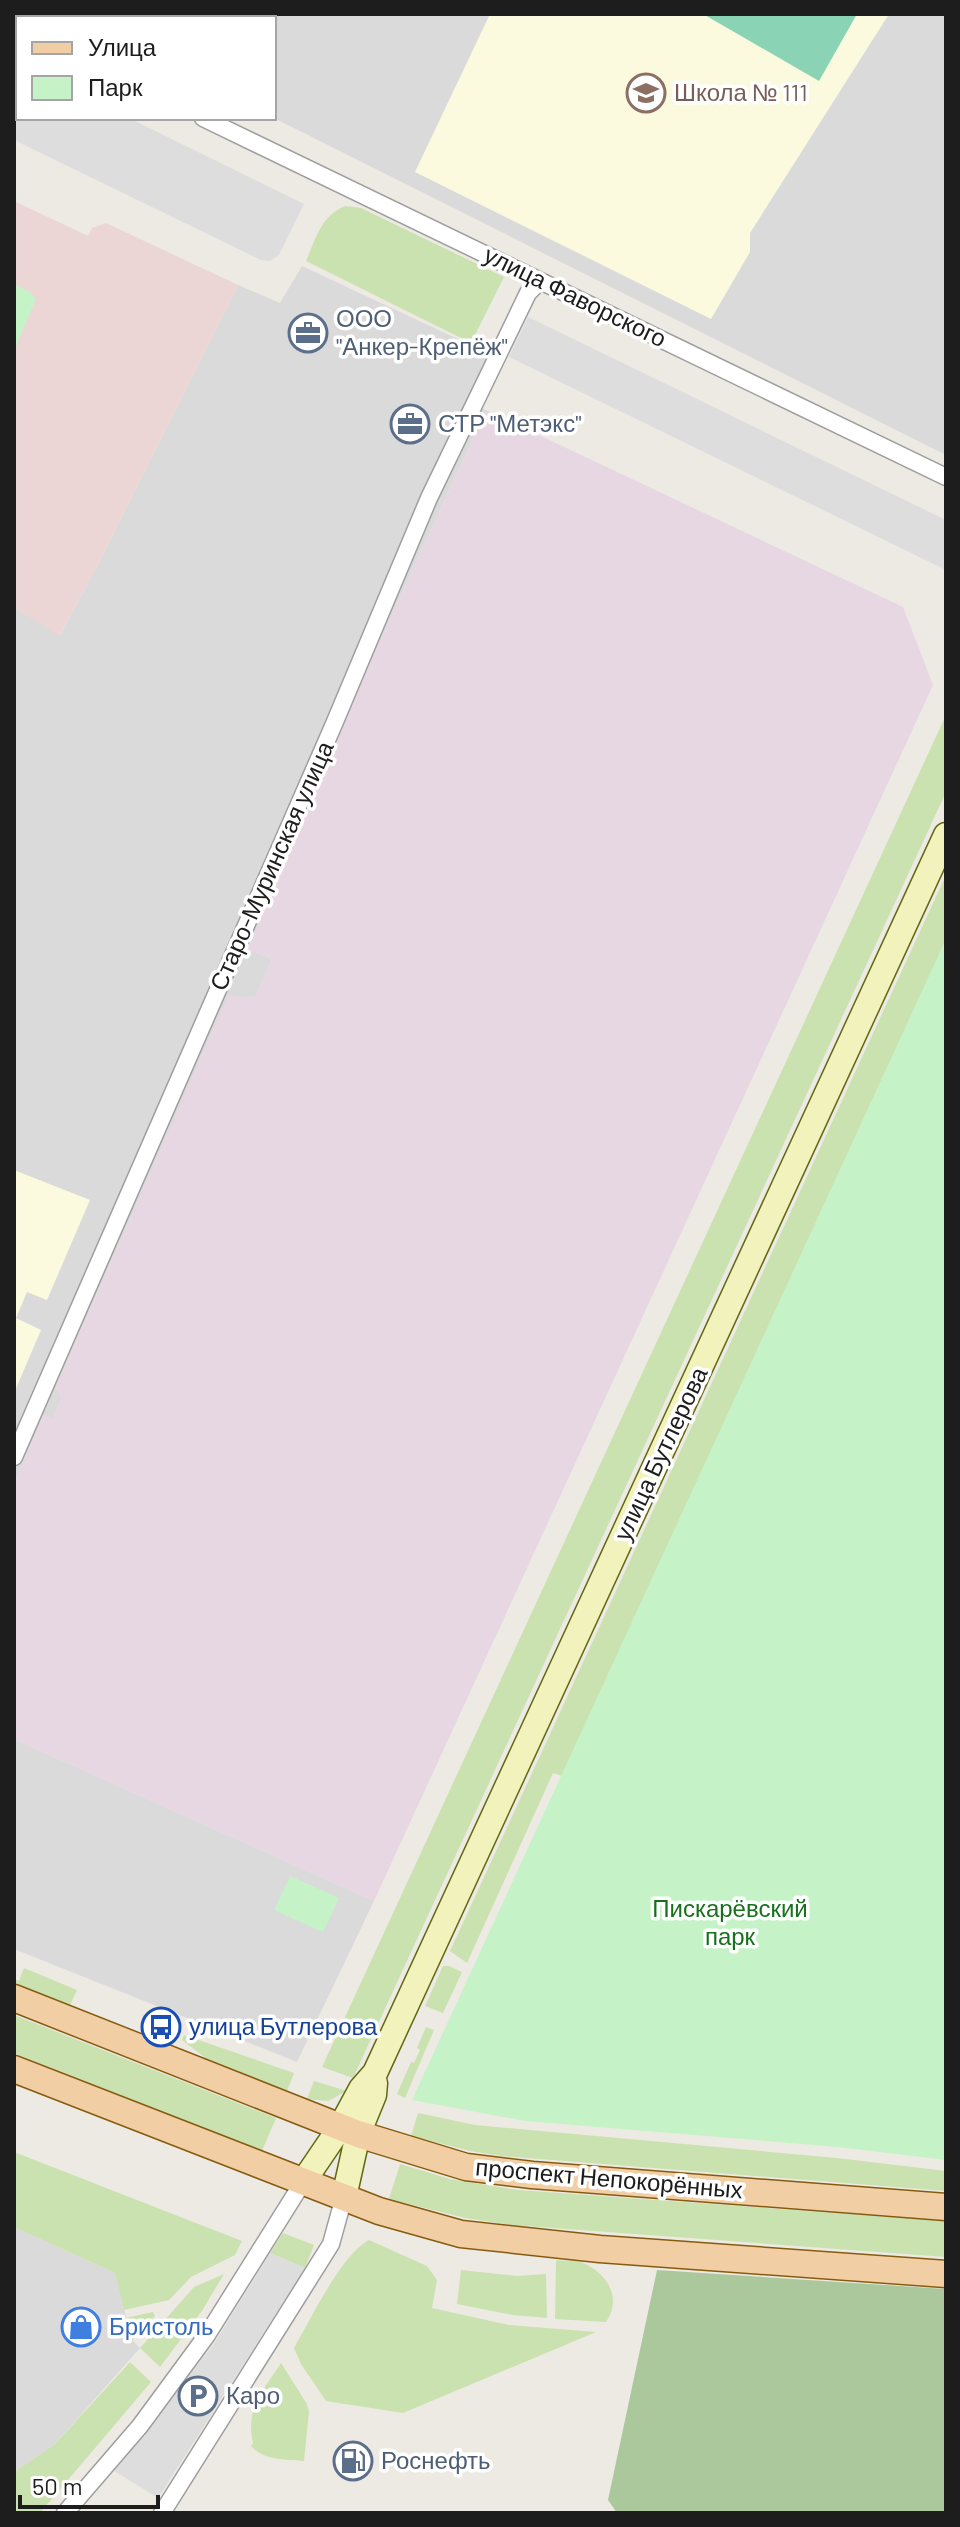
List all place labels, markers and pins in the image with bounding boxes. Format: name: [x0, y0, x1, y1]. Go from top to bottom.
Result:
school or university icon: Школа № 111: [625, 72, 667, 114]
place label: Школа № 111: [674, 77, 808, 106]
place label: ООО "Анкер-Крепёж": [336, 303, 508, 360]
office icon: ООО "Анкер-Крепёж": [287, 312, 329, 354]
office icon: СТР "Метэкс": [389, 403, 431, 445]
place label: СТР "Метэкс": [438, 408, 581, 437]
bus stop icon: улица Бутлерова: [140, 2006, 182, 2048]
place label: улица Бутлерова: [189, 2011, 378, 2040]
shop icon: Бристоль: [60, 2306, 102, 2348]
place label: Бристоль: [109, 2311, 214, 2340]
parking icon: Каро: [177, 2375, 219, 2417]
place label: Каро: [226, 2380, 280, 2409]
fuel station icon: Роснефть: [332, 2440, 374, 2482]
place label: Роснефть: [381, 2445, 491, 2474]

